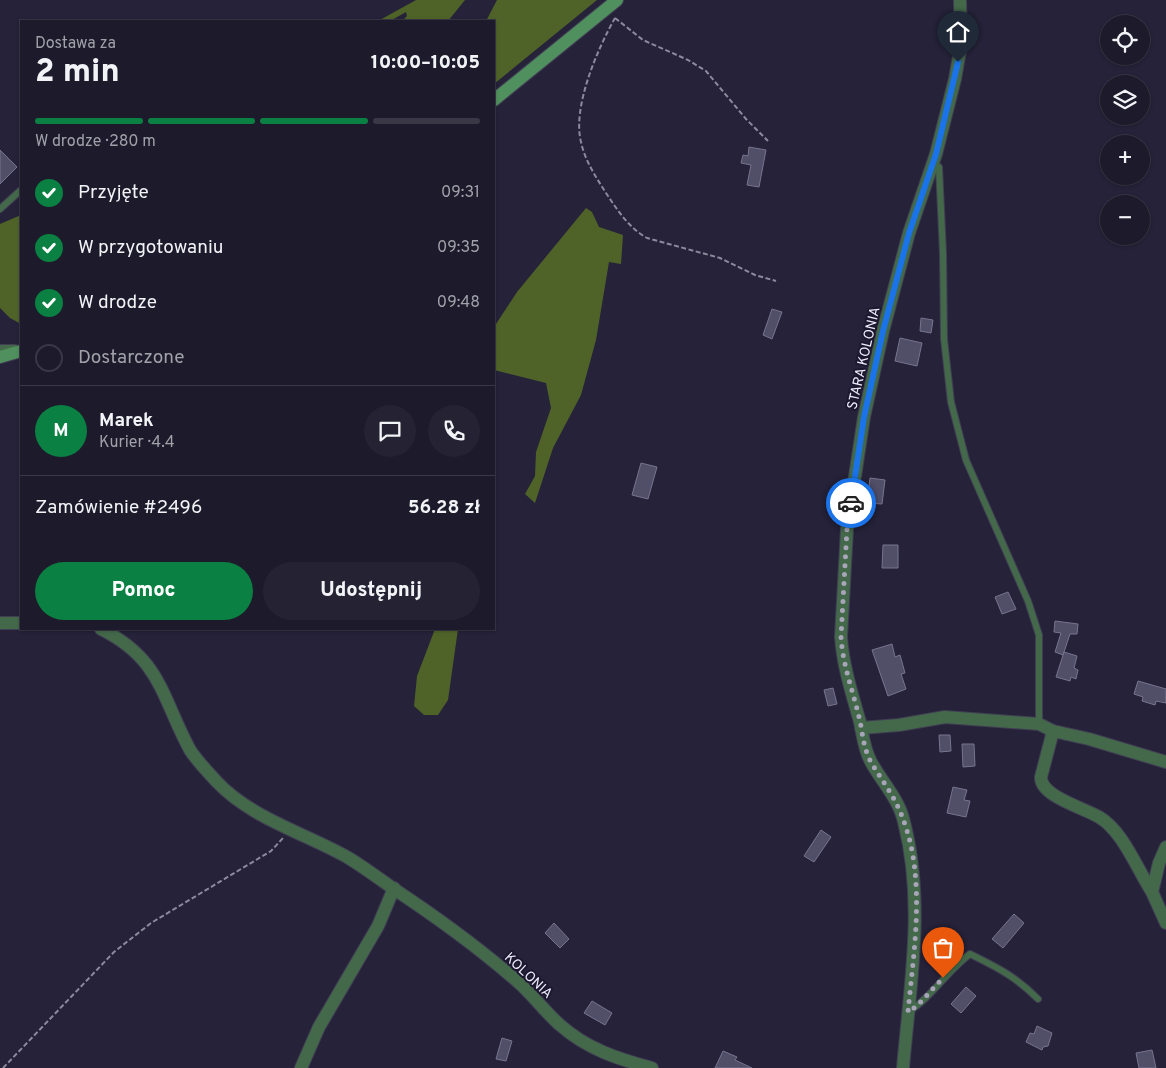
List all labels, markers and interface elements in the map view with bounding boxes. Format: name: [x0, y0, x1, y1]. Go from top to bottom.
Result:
pin: [937, 11, 979, 62]
map controls: [1100, 15, 1150, 245]
button: locate: [1100, 15, 1150, 65]
icon: home: [944, 18, 972, 46]
text: Dostawa za: [35, 34, 116, 54]
text: 10:00–10:05: [371, 51, 480, 75]
text: 2 min: [35, 53, 120, 93]
button: layers: [1100, 75, 1150, 125]
text: W drodze · 280 m: [35, 132, 156, 152]
button: +: [1100, 135, 1150, 185]
icon: check: [35, 179, 63, 207]
text: Przyjęte: [78, 181, 149, 205]
text: 09:31: [441, 183, 480, 203]
button: −: [1100, 195, 1150, 245]
icon: check: [35, 234, 63, 262]
text: W przygotowaniu: [78, 236, 224, 260]
text: 09:35: [437, 238, 480, 258]
icon: check: [35, 289, 63, 317]
text: W drodze: [78, 291, 157, 315]
text: 09:48: [437, 293, 480, 313]
street label: STARA KOLONIA: [844, 305, 885, 411]
text: Dostarczone: [78, 346, 184, 370]
button: chat: [364, 405, 416, 457]
button: phone: [428, 405, 480, 457]
text: Marek: [99, 409, 154, 433]
text: M: [53, 419, 69, 443]
text: Kurier · 4.4: [99, 433, 175, 453]
courier: [826, 478, 876, 528]
icon: car: [837, 489, 865, 517]
text: Zamówienie #2496: [35, 496, 202, 520]
text: 56.28 zł: [408, 496, 480, 520]
button: Pomoc: [35, 562, 253, 620]
button: Udostępnij: [263, 562, 480, 620]
pin: [922, 927, 964, 978]
icon: bag: [929, 934, 957, 962]
street label: KOLONIA: [500, 949, 556, 1003]

